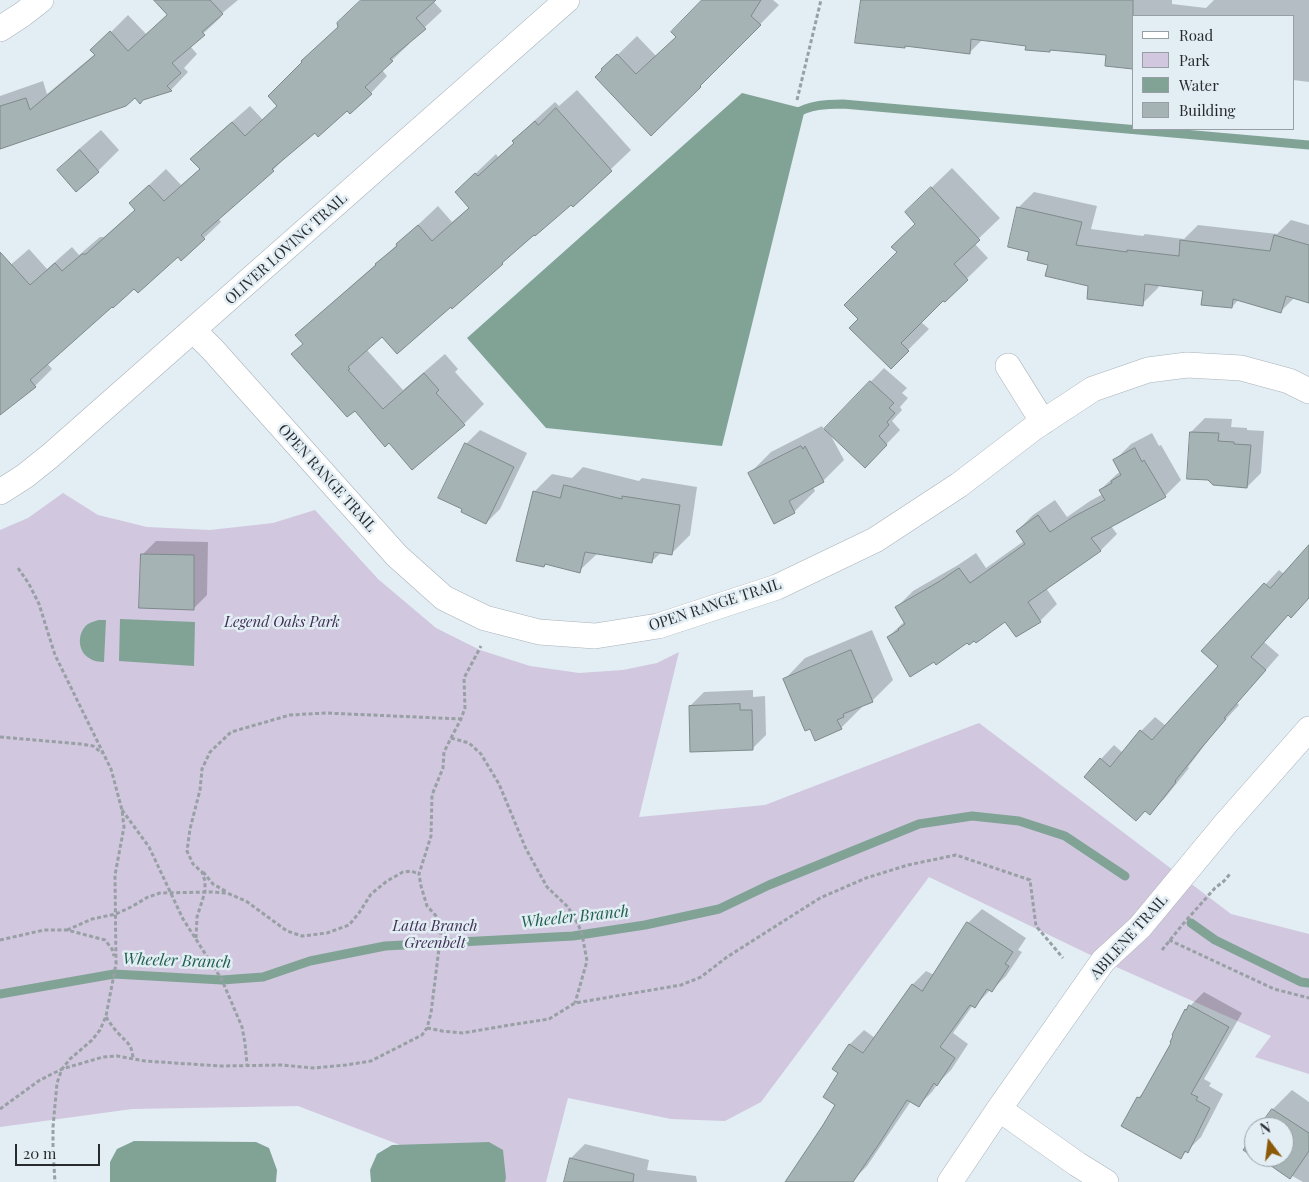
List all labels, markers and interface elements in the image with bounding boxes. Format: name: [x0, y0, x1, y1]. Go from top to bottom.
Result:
legend: [1132, 15, 1294, 130]
text: Road: [1179, 25, 1213, 45]
text: Park: [1179, 50, 1210, 70]
text: Water: [1179, 75, 1219, 95]
text: Building: [1179, 100, 1235, 120]
street label: OLIVER LOVING TRAIL: [221, 189, 351, 309]
street label: OPEN RANGE TRAIL: [274, 421, 380, 535]
street label: OPEN RANGE TRAIL: [647, 575, 783, 635]
park label: Legend Oaks Park: [224, 613, 340, 631]
street label: ABILENE TRAIL: [1087, 891, 1171, 983]
water label: Wheeler Branch: [520, 902, 630, 932]
park label: Latta Branch Greenbelt: [393, 917, 477, 952]
water label: Wheeler Branch: [122, 950, 232, 972]
north arrow: [1244, 1117, 1294, 1167]
text: N: [1258, 1118, 1273, 1138]
scale bar: [18, 1134, 102, 1166]
text: 20 m: [23, 1143, 56, 1163]

